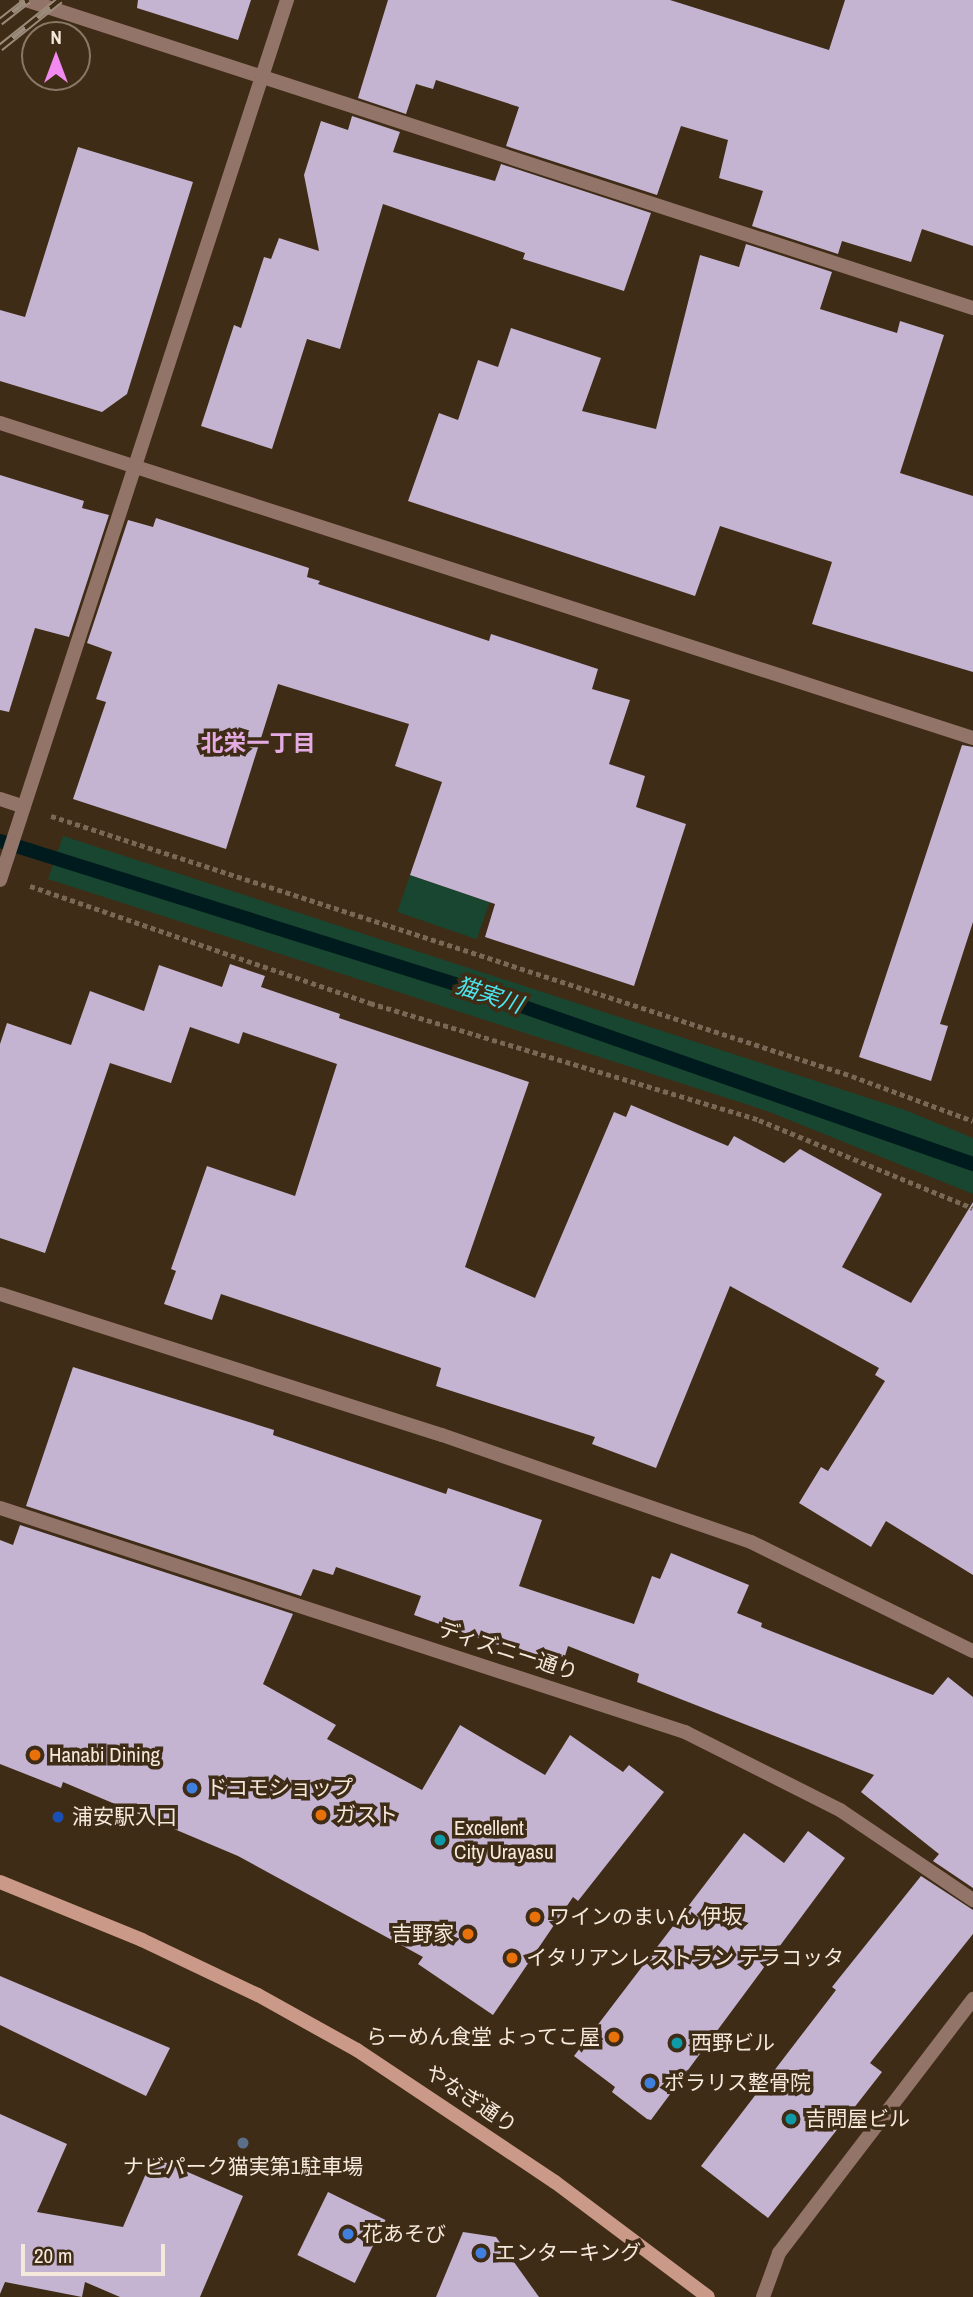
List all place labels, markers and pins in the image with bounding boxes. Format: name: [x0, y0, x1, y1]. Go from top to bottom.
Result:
place label: Hanabi Dining: [49, 1742, 160, 1768]
marker: Hanabi Dining: [27, 1747, 43, 1763]
place label: ドコモショップ: [206, 1775, 353, 1801]
marker: ドコモショップ: [184, 1780, 200, 1796]
place label: ガスト: [335, 1802, 398, 1828]
place label: 浦安駅入口: [72, 1804, 177, 1830]
marker: ガスト: [313, 1807, 329, 1823]
marker: 浦安駅入口: [50, 1809, 66, 1825]
place label: Excellent City Urayasu: [454, 1815, 554, 1865]
marker: Excellent City Urayasu: [432, 1832, 448, 1848]
place label: ワインのまいん 伊坂: [549, 1904, 743, 1930]
marker: ワインのまいん 伊坂: [527, 1909, 543, 1925]
place label: 吉野家: [391, 1921, 454, 1947]
marker: 吉野家: [460, 1926, 476, 1942]
place label: イタリアンレストラン テラコッタ: [526, 1945, 846, 1971]
marker: イタリアンレストラン テラコッタ: [504, 1950, 520, 1966]
place label: らーめん食堂 よってこ屋: [364, 2024, 600, 2050]
marker: らーめん食堂 よってこ屋: [606, 2029, 622, 2045]
place label: 西野ビル: [691, 2030, 775, 2056]
marker: 西野ビル: [669, 2035, 685, 2051]
place label: ポラリス整骨院: [664, 2070, 811, 2096]
marker: ポラリス整骨院: [642, 2075, 658, 2091]
place label: 吉問屋ビル: [805, 2106, 910, 2132]
marker: 吉問屋ビル: [783, 2111, 799, 2127]
marker: ナビパーク猫実第1駐車場: [235, 2135, 251, 2151]
place label: ナビパーク猫実第1駐車場: [123, 2154, 363, 2180]
place label: 花あそび: [362, 2221, 446, 2247]
marker: 花あそび: [340, 2226, 356, 2242]
place label: エンターキング: [495, 2240, 642, 2266]
marker: エンターキング: [473, 2245, 489, 2261]

